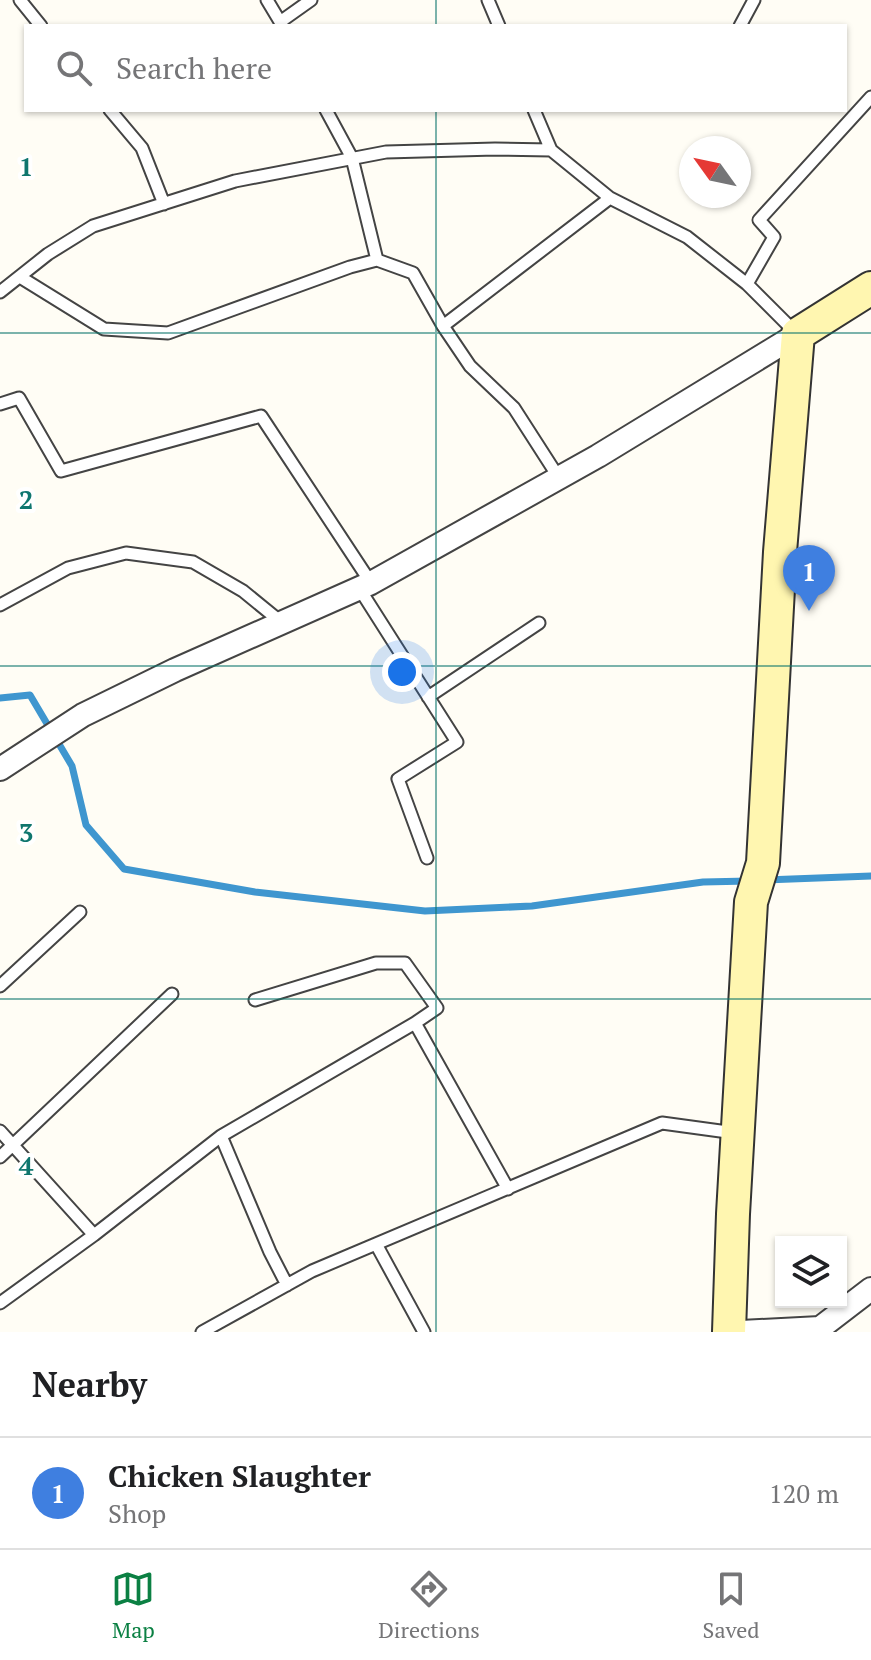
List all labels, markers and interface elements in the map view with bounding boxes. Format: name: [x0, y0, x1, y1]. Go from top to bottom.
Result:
search box: [24, 24, 847, 112]
icon: search: [52, 46, 96, 90]
text: Search here: [116, 48, 272, 88]
north arrow: [679, 136, 751, 208]
text: 1: [19, 149, 33, 183]
text: 2: [19, 482, 33, 516]
pin: 1: [783, 545, 835, 611]
your location: [382, 652, 422, 692]
text: 3: [19, 815, 33, 849]
text: 4: [19, 1148, 34, 1182]
map controls: [775, 1236, 847, 1308]
button: layers: [775, 1236, 847, 1308]
text: Nearby: [32, 1362, 147, 1407]
text: Chicken Slaughter: [108, 1456, 371, 1496]
text: 1: [51, 1476, 65, 1510]
text: 120 m: [769, 1476, 839, 1510]
text: Shop: [108, 1496, 166, 1530]
tab: Map: [111, 1567, 155, 1644]
tab: Directions: [378, 1567, 480, 1644]
tab: Saved: [703, 1567, 760, 1644]

